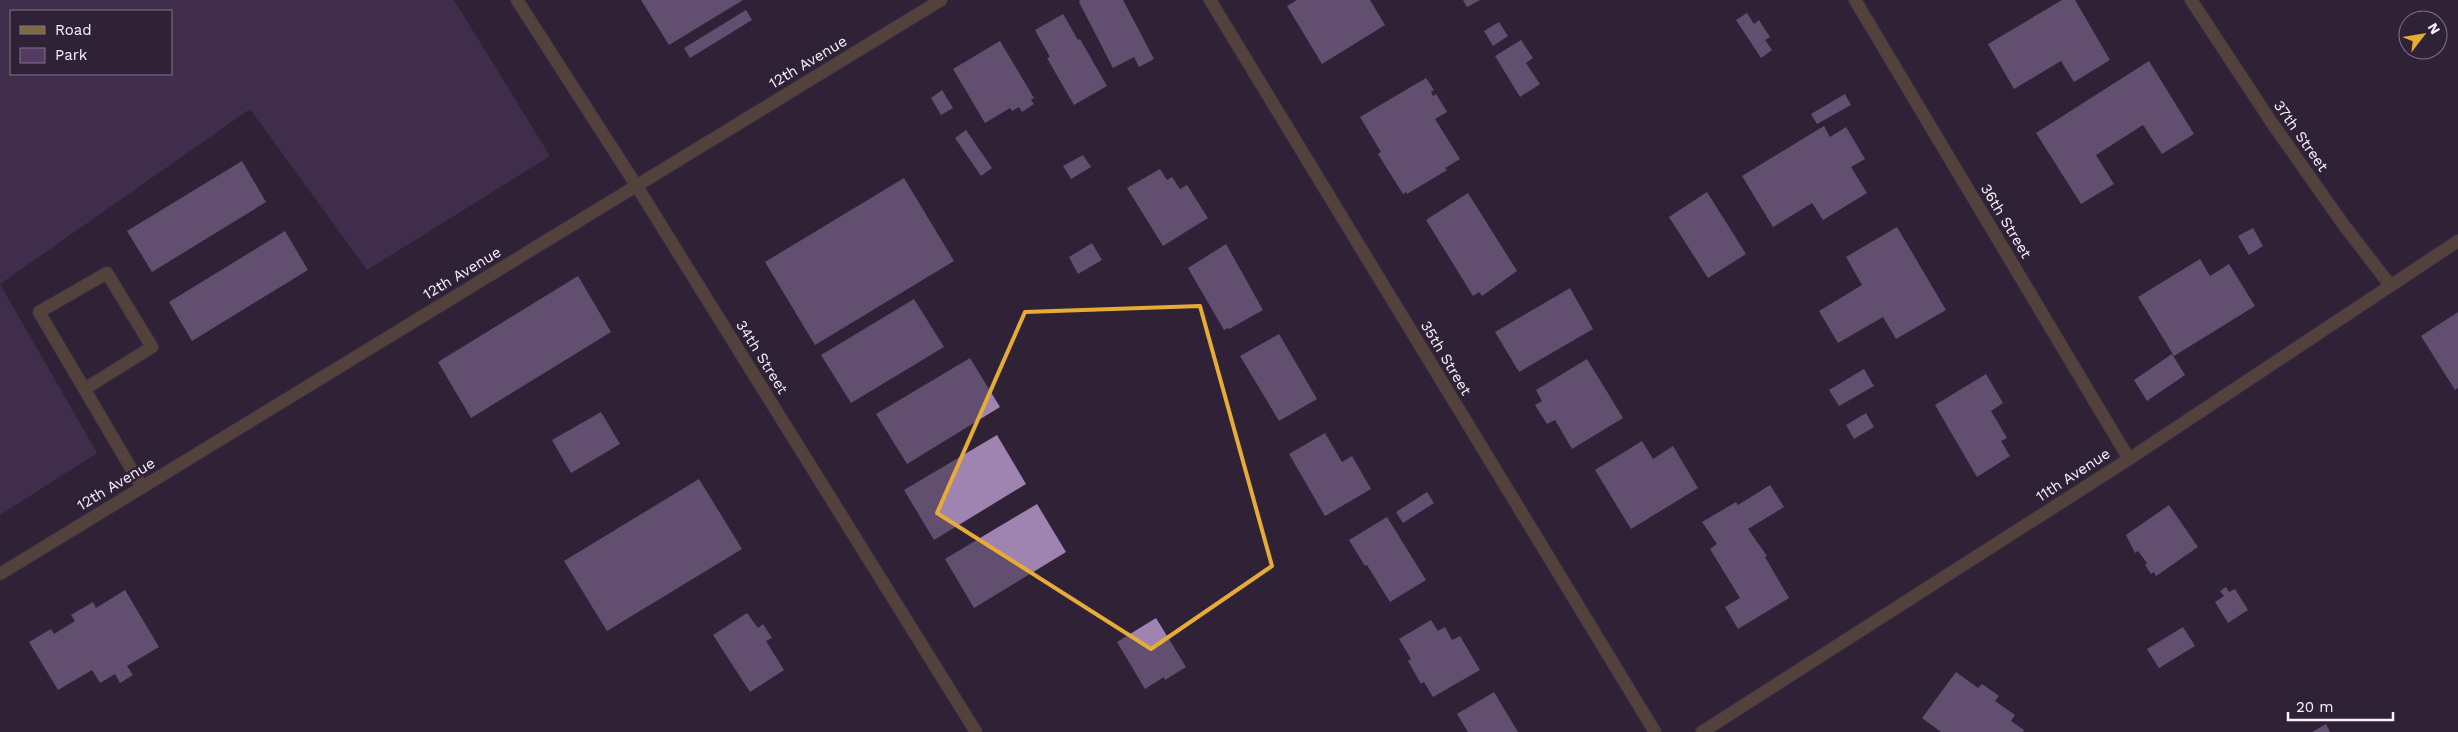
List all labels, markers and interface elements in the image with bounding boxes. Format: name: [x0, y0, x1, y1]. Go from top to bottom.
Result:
legend: [10, 10, 172, 75]
north arrow: [2398, 10, 2448, 60]
text: N: [2425, 20, 2444, 37]
text: Road: [55, 21, 92, 39]
street label: 12th Avenue: [766, 32, 850, 92]
text: Park: [55, 46, 88, 64]
street label: 37th Street: [2270, 97, 2332, 175]
street label: 36th Street: [1977, 180, 2036, 262]
street label: 12th Avenue: [420, 243, 504, 303]
street label: 34th Street: [732, 317, 792, 398]
street label: 35th Street: [1417, 318, 1476, 399]
street label: 11th Avenue: [2033, 444, 2113, 506]
street label: 12th Avenue: [74, 454, 158, 514]
scale bar: [2288, 690, 2393, 722]
text: 20 m: [2296, 698, 2334, 716]

